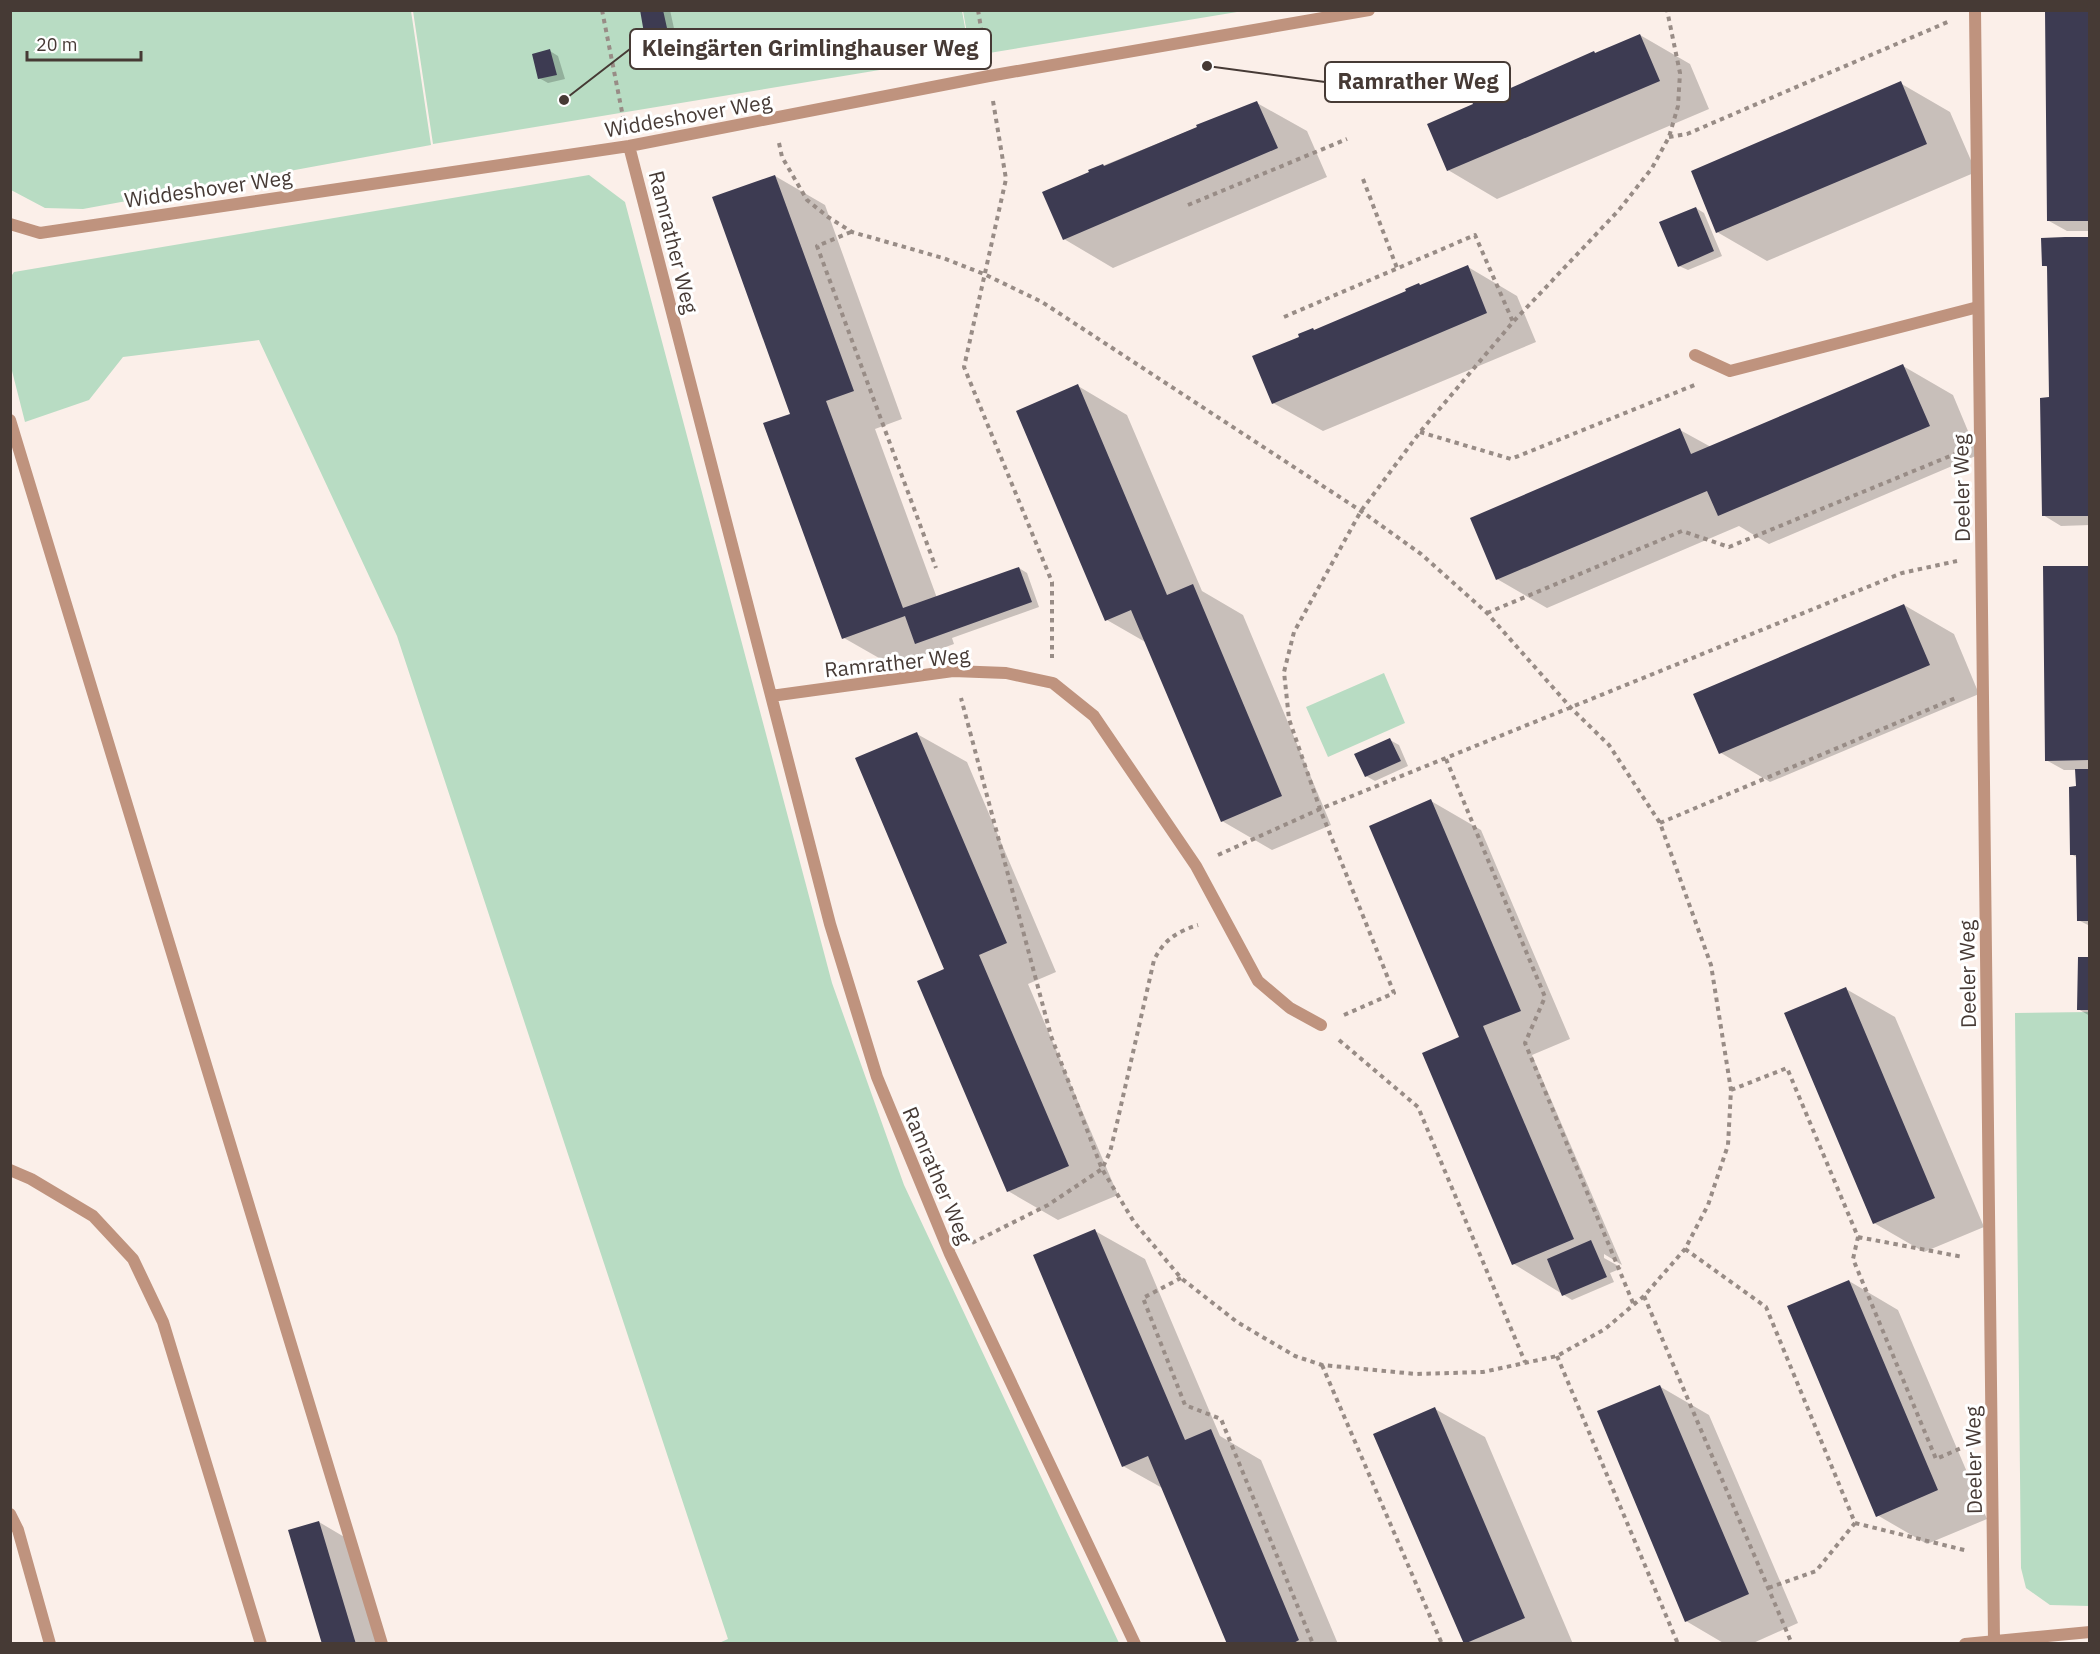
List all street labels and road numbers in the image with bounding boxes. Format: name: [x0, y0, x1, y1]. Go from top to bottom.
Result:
street label: Widdeshover Weg: [602, 87, 774, 143]
street label: Widdeshover Weg: [122, 162, 294, 214]
street label: Ramrather Weg: [643, 168, 705, 316]
street label: Deeler Weg: [1946, 434, 1976, 542]
street label: Ramrather Weg: [823, 640, 971, 684]
street label: Deeler Weg: [1952, 920, 1982, 1028]
street label: Ramrather Weg: [897, 1102, 979, 1248]
street label: Deeler Weg: [1958, 1406, 1988, 1514]

